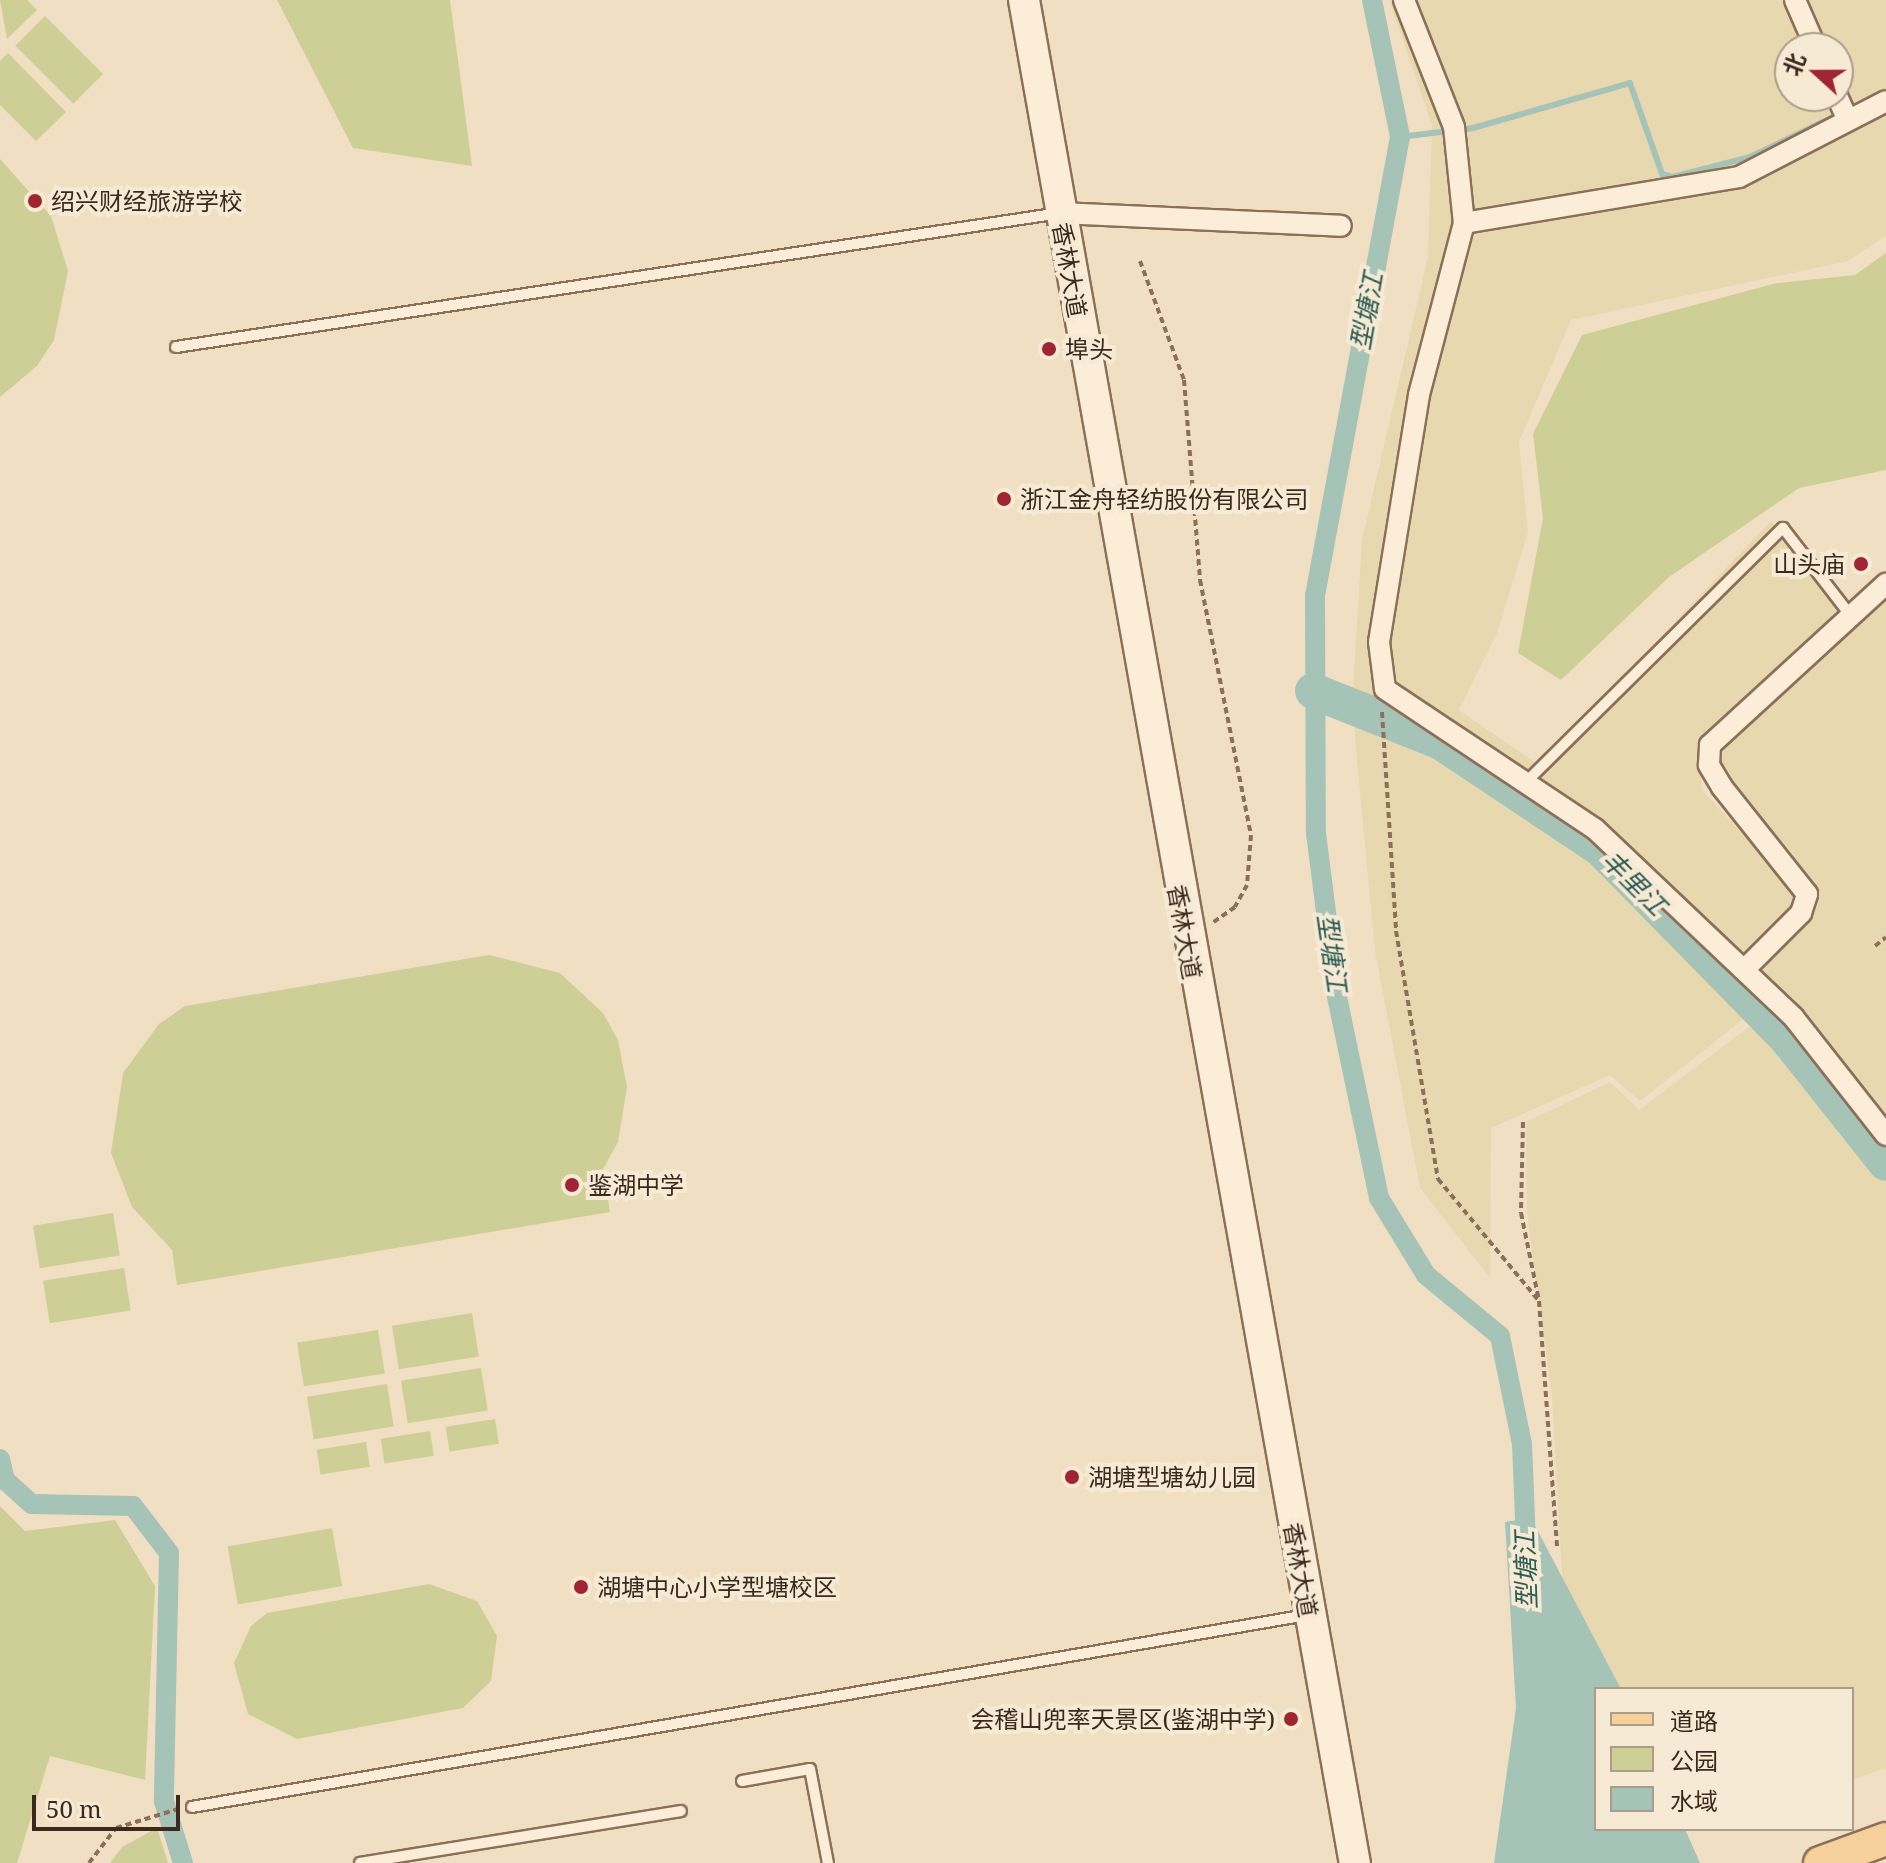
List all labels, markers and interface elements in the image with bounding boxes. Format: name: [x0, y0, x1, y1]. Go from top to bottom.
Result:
north arrow: [1774, 32, 1854, 112]
text: 北: [1776, 48, 1811, 80]
place label: 绍兴财经旅游学校: [51, 187, 243, 215]
marker: 绍兴财经旅游学校: [26, 192, 44, 210]
street label: 香林大道: [1047, 220, 1093, 320]
water label: 型塘江: [1345, 270, 1389, 352]
place label: 埠头: [1065, 335, 1113, 363]
marker: 埠头: [1040, 340, 1058, 358]
place label: 浙江金舟轻纺股份有限公司: [1020, 485, 1308, 513]
marker: 浙江金舟轻纺股份有限公司: [995, 490, 1013, 508]
place label: 山头庙: [1773, 550, 1845, 578]
marker: 山头庙: [1852, 555, 1870, 573]
water label: 丰里江: [1595, 844, 1673, 922]
street label: 香林大道: [1162, 882, 1208, 982]
water label: 型塘江: [1311, 912, 1353, 994]
place label: 鉴湖中学: [588, 1171, 684, 1199]
marker: 鉴湖中学: [563, 1176, 581, 1194]
place label: 湖塘型塘幼儿园: [1088, 1463, 1256, 1491]
marker: 湖塘型塘幼儿园: [1063, 1468, 1081, 1486]
street label: 香林大道: [1278, 1520, 1324, 1620]
water label: 型塘江: [1509, 1530, 1543, 1610]
place label: 湖塘中心小学型塘校区: [597, 1573, 837, 1601]
marker: 湖塘中心小学型塘校区: [572, 1578, 590, 1596]
legend: [1594, 1687, 1854, 1831]
text: 道路: [1670, 1704, 1718, 1737]
place label: 会稽山兜率天景区(鉴湖中学): [970, 1705, 1275, 1733]
marker: 会稽山兜率天景区(鉴湖中学): [1282, 1710, 1300, 1728]
text: 公园: [1670, 1744, 1718, 1777]
scale bar: [36, 1779, 184, 1829]
text: 水域: [1670, 1784, 1718, 1817]
text: 50 m: [46, 1792, 102, 1825]

